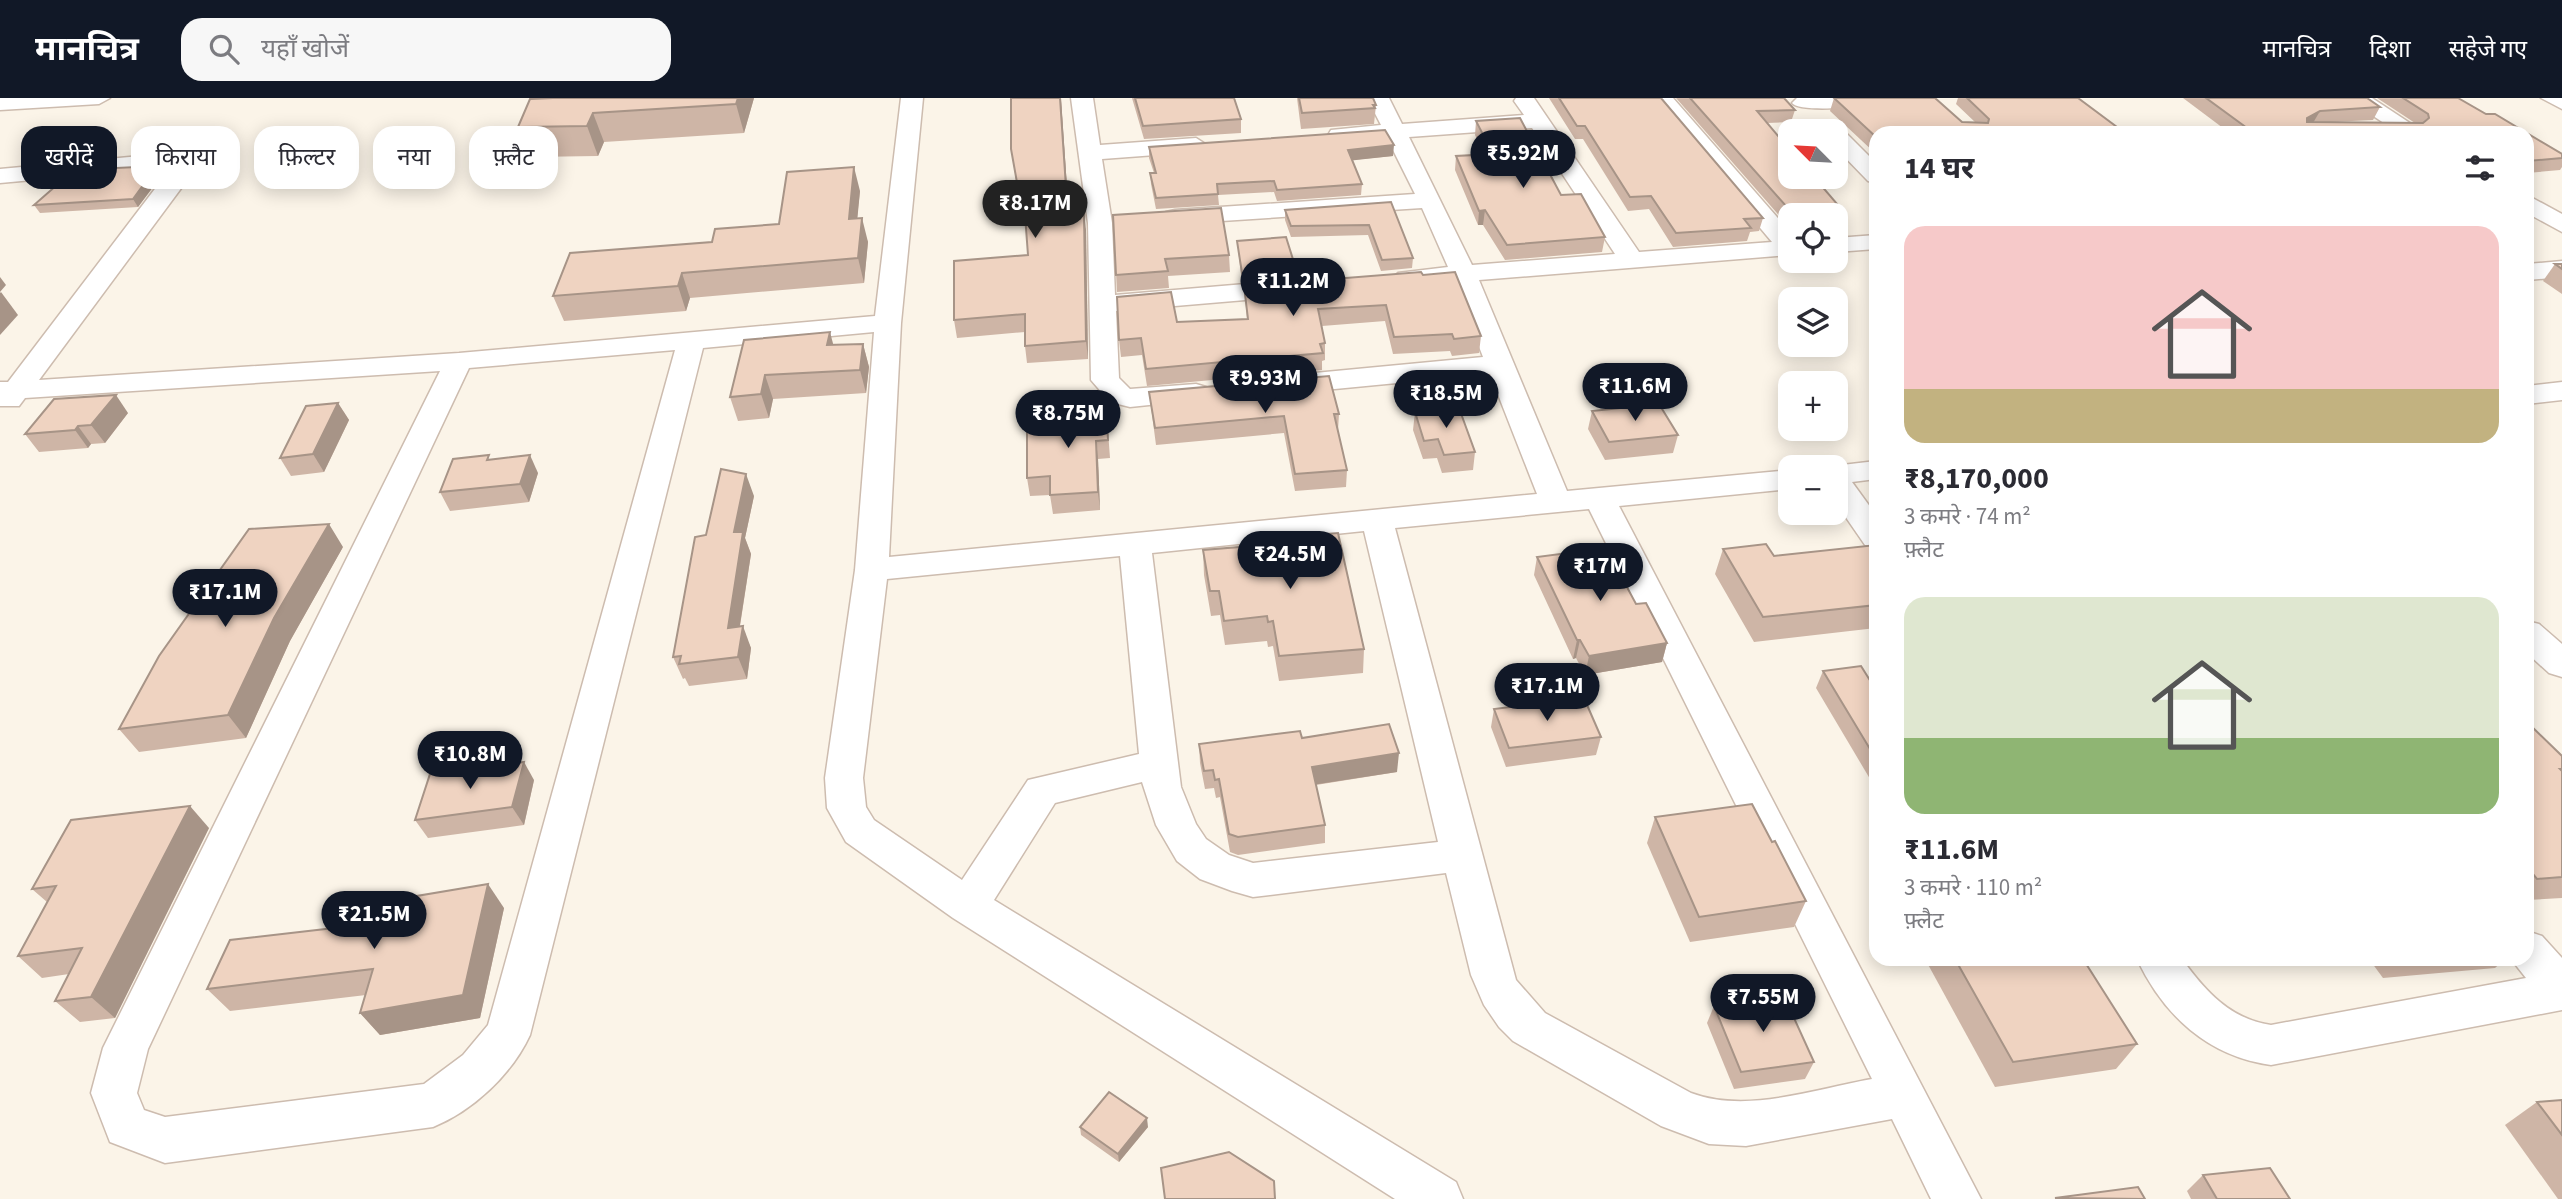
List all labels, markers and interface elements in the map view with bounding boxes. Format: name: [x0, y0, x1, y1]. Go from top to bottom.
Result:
search box: [181, 18, 671, 81]
text: मानचित्र: [35, 26, 139, 73]
icon: search: [205, 30, 243, 68]
text: यहाँ खोजें: [261, 30, 349, 67]
text: मानचित्र: [2263, 32, 2331, 67]
text: दिशा: [2369, 32, 2411, 67]
text: सहेजे गए: [2449, 32, 2527, 67]
north arrow: [1778, 119, 1848, 189]
map controls: [1778, 119, 1848, 525]
chip: खरीदें: [21, 126, 117, 189]
chip: किराया: [131, 126, 240, 189]
chip: फ़िल्टर: [254, 126, 359, 189]
chip: नया: [373, 126, 455, 189]
chip: फ़्लैट: [469, 126, 558, 189]
pin: ₹5.92M: [1466, 130, 1580, 190]
text: ₹5.92M: [1486, 136, 1560, 169]
text: 14 घर: [1904, 147, 1974, 190]
icon: filters: [2461, 149, 2499, 187]
pin: ₹8.17M: [978, 180, 1092, 240]
text: ₹8.17M: [998, 186, 1072, 219]
button: locate: [1778, 203, 1848, 273]
pin: ₹11.2M: [1236, 258, 1350, 318]
text: ₹11.2M: [1256, 264, 1330, 297]
icon: home: [2139, 271, 2265, 397]
button: layers: [1778, 287, 1848, 357]
pin: ₹9.93M: [1208, 356, 1322, 415]
text: ₹9.93M: [1228, 361, 1302, 394]
pin: ₹11.6M: [1578, 364, 1692, 423]
text: ₹11.6M: [1598, 369, 1672, 402]
pin: ₹18.5M: [1389, 370, 1503, 430]
button: +: [1778, 371, 1848, 441]
text: ₹18.5M: [1409, 376, 1483, 409]
pin: ₹8.75M: [1011, 390, 1125, 450]
text: ₹8.75M: [1031, 396, 1105, 429]
button: −: [1778, 455, 1848, 525]
text: ₹8,170,000: [1904, 457, 2049, 500]
text: 3 कमरे · 74 m²: [1904, 500, 2031, 533]
pin: ₹24.5M: [1233, 532, 1347, 591]
text: फ़्लैट: [1904, 533, 1944, 566]
text: ₹24.5M: [1253, 537, 1327, 570]
pin: ₹17M: [1559, 544, 1641, 603]
text: ₹17M: [1573, 549, 1627, 582]
pin: ₹17.1M: [168, 570, 282, 629]
text: ₹17.1M: [188, 575, 262, 608]
icon: home: [2139, 642, 2265, 768]
pin: ₹17.1M: [1490, 664, 1604, 723]
text: ₹17.1M: [1510, 669, 1584, 702]
pin: ₹10.8M: [413, 732, 527, 791]
text: ₹10.8M: [433, 737, 507, 770]
text: ₹11.6M: [1904, 828, 1999, 871]
text: 3 कमरे · 110 m²: [1904, 871, 2042, 904]
pin: ₹21.5M: [317, 892, 431, 951]
text: ₹21.5M: [337, 897, 411, 930]
text: फ़्लैट: [1904, 904, 1944, 937]
pin: ₹7.55M: [1706, 974, 1820, 1034]
text: ₹7.55M: [1726, 980, 1800, 1013]

